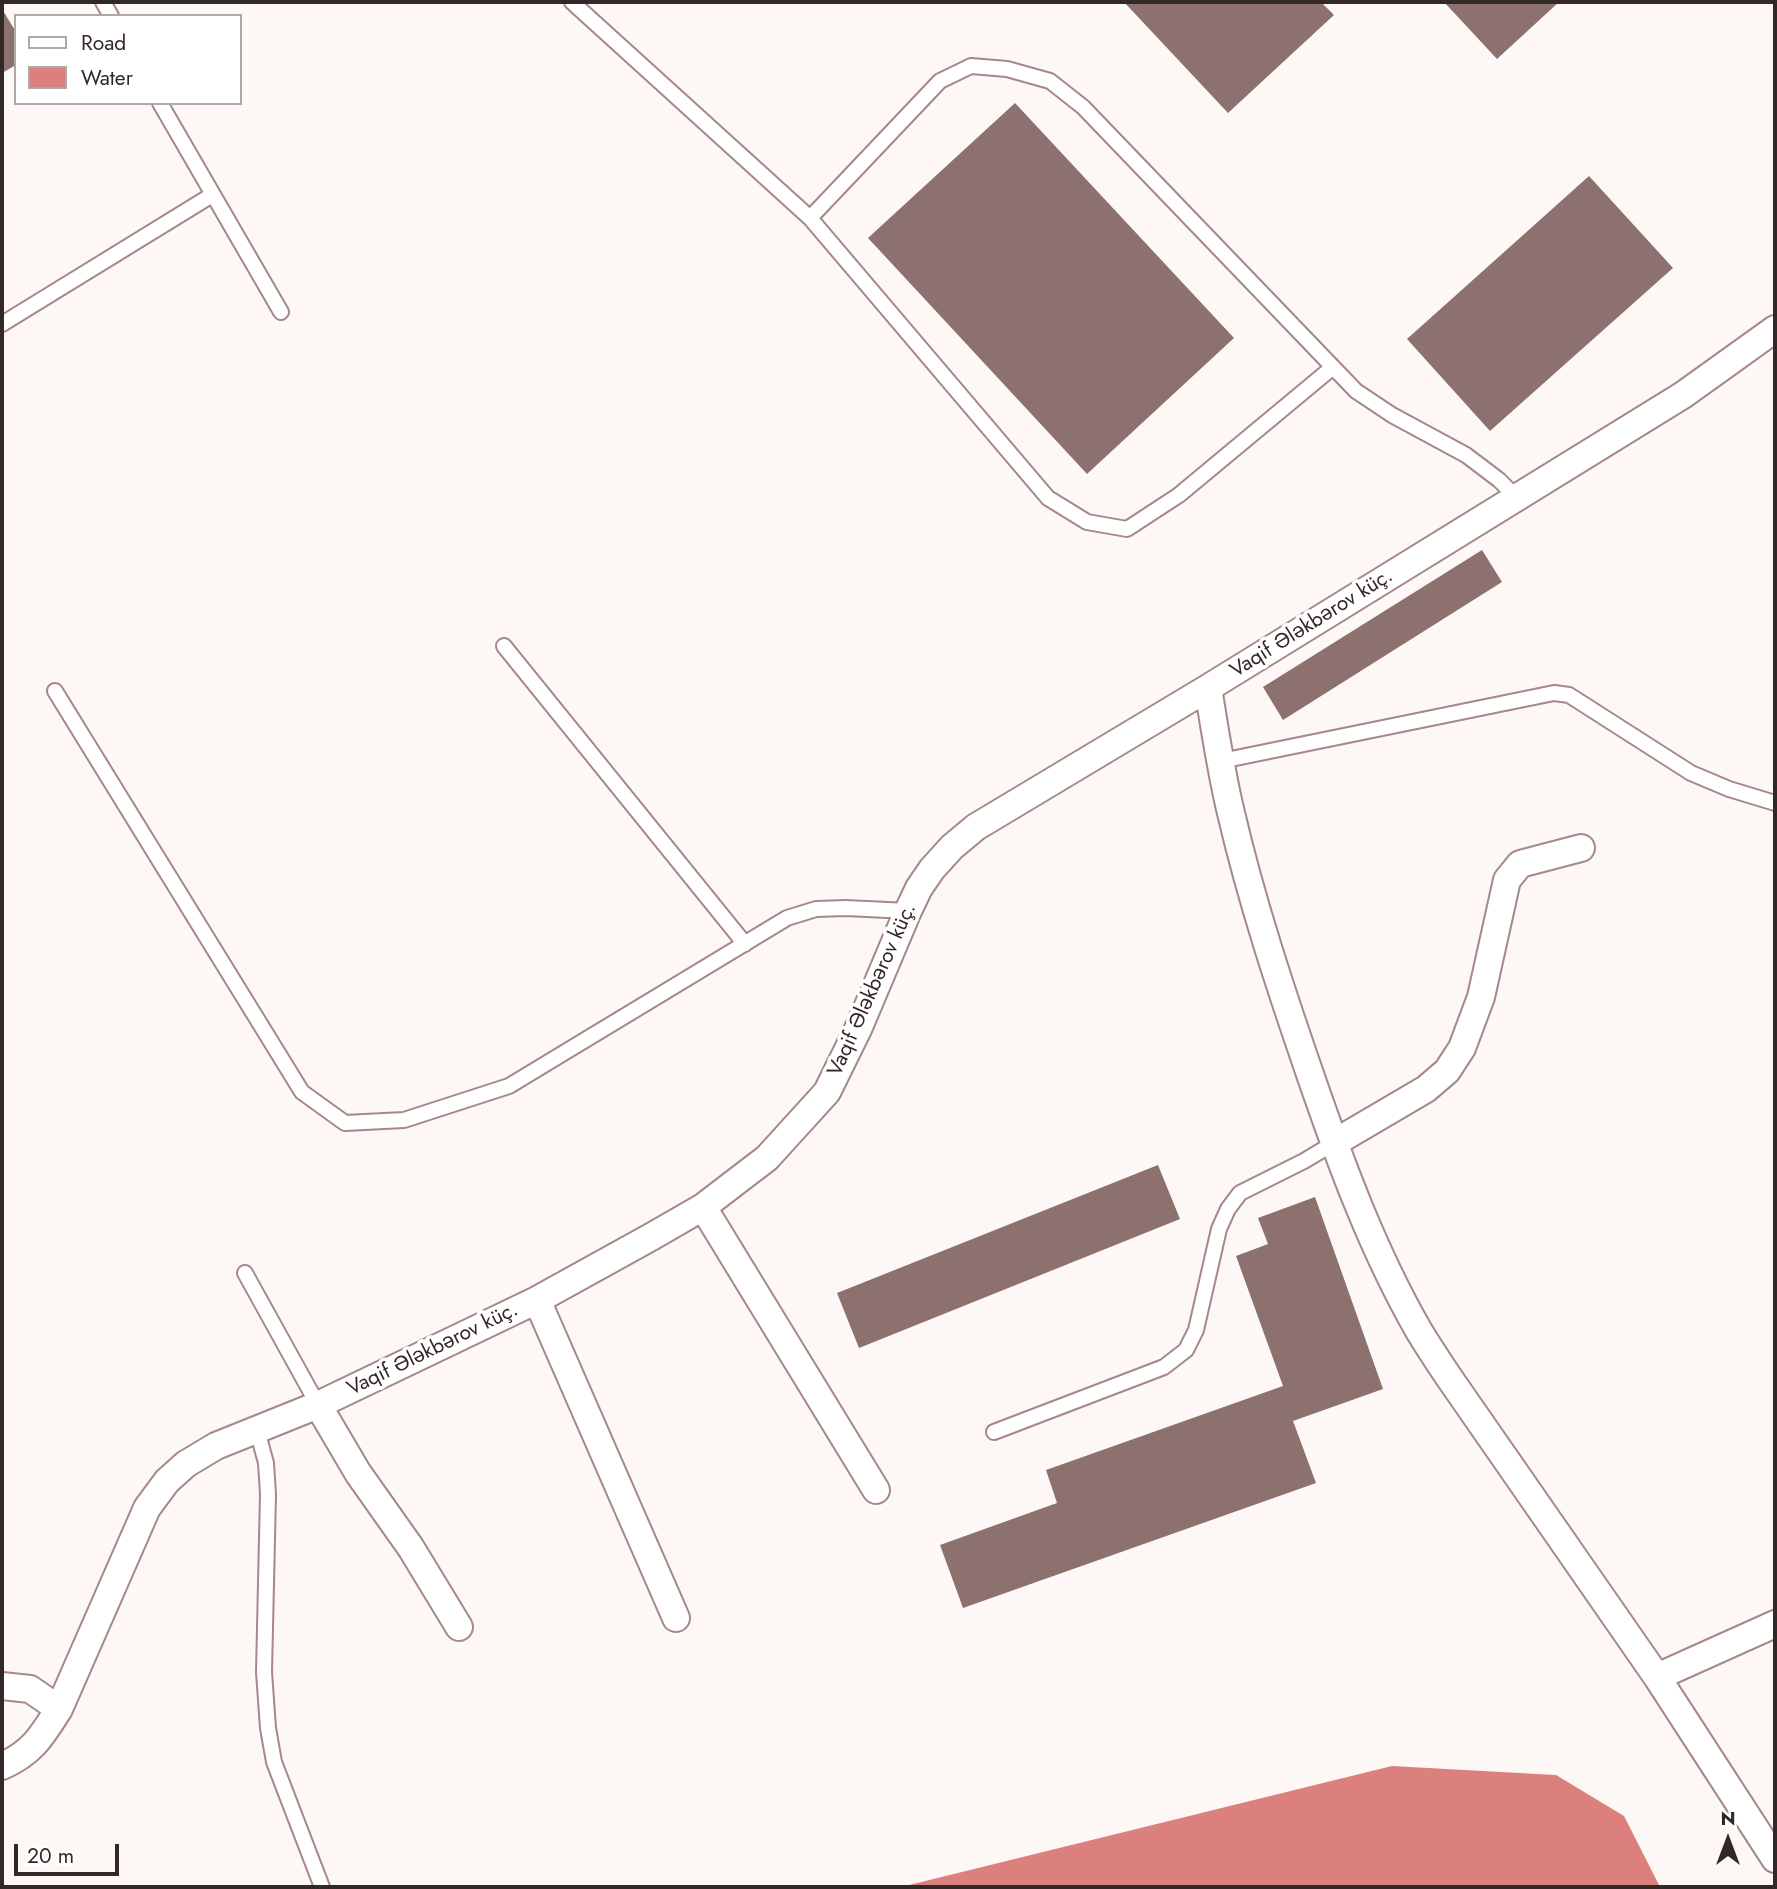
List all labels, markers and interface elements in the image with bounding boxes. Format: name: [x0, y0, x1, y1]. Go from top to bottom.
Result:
legend: [14, 14, 242, 105]
text: Road: [81, 28, 126, 58]
text: Water: [81, 63, 133, 93]
street label: Vaqif Ələkbərov küç.: [1226, 564, 1398, 684]
street label: Vaqif Ələkbərov küç.: [823, 899, 923, 1081]
street label: Vaqif Ələkbərov küç.: [343, 1298, 523, 1402]
north arrow: [1693, 1805, 1763, 1875]
text: N: [1720, 1805, 1736, 1832]
scale bar: [18, 1829, 122, 1873]
text: 20 m: [27, 1841, 74, 1871]

